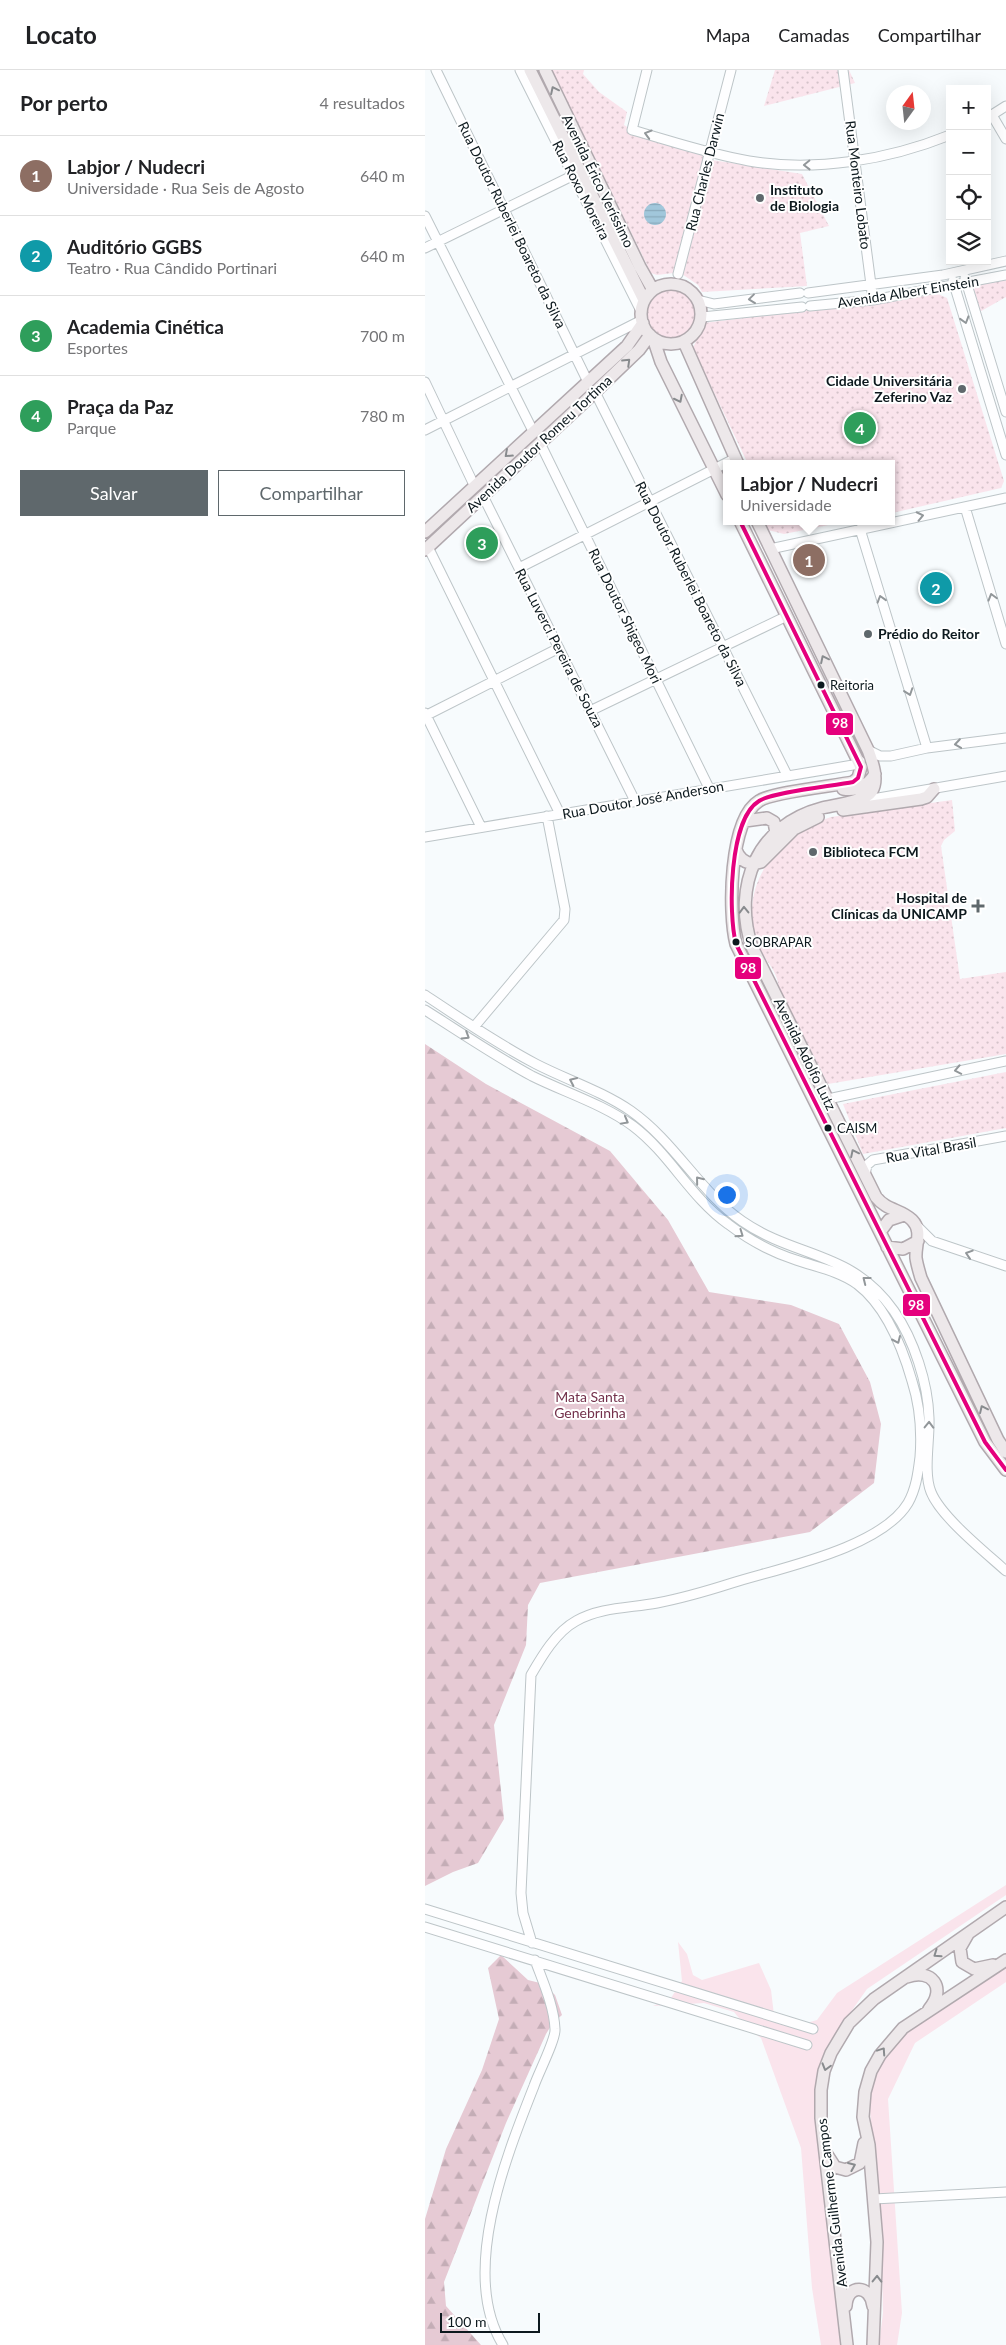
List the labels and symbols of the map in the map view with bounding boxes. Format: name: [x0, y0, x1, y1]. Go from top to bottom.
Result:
north arrow: [886, 85, 931, 130]
one-way arrow: [551, 86, 561, 95]
street label: Avenida Érico Veríssimo: [559, 111, 638, 250]
street label: Rua Charles Darwin: [682, 111, 727, 233]
street label: Rua Doutor Ruberlei Boareto da Silva: [455, 119, 570, 331]
street label: Rua Monteiro Lobato: [842, 120, 875, 250]
one-way arrow: [644, 130, 653, 140]
street label: Rua Roxo Moreira: [549, 137, 614, 242]
one-way arrow: [802, 160, 810, 170]
place label: Instituto de Biologia: [770, 181, 839, 214]
marker: Instituto de Biologia: [754, 192, 766, 204]
street label: Avenida Albert Einstein: [836, 272, 980, 311]
one-way arrow: [747, 293, 755, 304]
one-way arrow: [959, 316, 969, 324]
one-way arrow: [622, 359, 631, 368]
street label: Avenida Doutor Romeu Tortima: [462, 371, 615, 516]
place label: Cidade Universitária Zeferino Vaz: [826, 372, 953, 405]
marker: Cidade Universitária Zeferino Vaz: [956, 383, 968, 395]
one-way arrow: [673, 394, 684, 403]
pin: 4: [844, 409, 876, 447]
one-way arrow: [504, 448, 513, 457]
street label: Rua Doutor Ruberlei Boareto da Silva: [632, 478, 751, 689]
one-way arrow: [916, 511, 925, 522]
pin: 3: [466, 524, 498, 562]
pin: 1: [793, 541, 825, 579]
street label: Rua Doutor Shigeo Mori: [585, 545, 666, 686]
street label: Rua Luverci Pereira de Souza: [512, 565, 607, 730]
pin: 2: [920, 569, 952, 607]
one-way arrow: [988, 594, 998, 602]
one-way arrow: [876, 595, 886, 603]
place label: Prédio do Reitor: [878, 625, 980, 642]
marker: Prédio do Reitor: [862, 628, 874, 640]
one-way arrow: [819, 655, 830, 664]
place label: Reitoria: [830, 677, 874, 693]
marker: Reitoria: [816, 680, 826, 690]
one-way arrow: [903, 687, 913, 696]
line badge: 98: [825, 712, 854, 736]
text: 98: [832, 714, 848, 731]
one-way arrow: [953, 738, 961, 749]
street label: Rua Doutor José Anderson: [561, 777, 725, 822]
place label: Biblioteca FCM: [823, 843, 919, 860]
marker: Biblioteca FCM: [807, 846, 819, 858]
place label: Hospital de Clínicas da UNICAMP: [831, 889, 968, 922]
marker: Hospital de Clínicas da UNICAMP: [971, 899, 985, 913]
one-way arrow: [739, 906, 750, 914]
place label: SOBRAPAR: [745, 934, 813, 950]
marker: SOBRAPAR: [731, 937, 741, 947]
line badge: 98: [734, 956, 762, 980]
text: 98: [740, 959, 756, 976]
street label: Avenida Adolfo Lutz: [771, 995, 840, 1113]
one-way arrow: [461, 1030, 470, 1039]
one-way arrow: [954, 1064, 962, 1075]
one-way arrow: [569, 1077, 578, 1087]
one-way arrow: [619, 1115, 628, 1125]
place label: CAISM: [837, 1120, 877, 1136]
marker: CAISM: [823, 1123, 833, 1133]
street label: Rua Vital Brasil: [884, 1133, 977, 1166]
one-way arrow: [850, 1149, 860, 1158]
one-way arrow: [696, 1176, 705, 1185]
your location: [714, 1182, 740, 1208]
one-way arrow: [735, 1227, 744, 1237]
one-way arrow: [966, 1249, 974, 1259]
one-way arrow: [863, 1278, 872, 1286]
line badge: 98: [902, 1293, 931, 1317]
text: 98: [908, 1296, 924, 1313]
one-way arrow: [890, 1335, 901, 1344]
park label: Mata Santa Genebrinha: [554, 1388, 626, 1421]
one-way arrow: [979, 1405, 989, 1414]
one-way arrow: [924, 1421, 934, 1428]
one-way arrow: [933, 1948, 943, 1957]
one-way arrow: [876, 2048, 886, 2057]
one-way arrow: [822, 2063, 832, 2071]
street label: Avenida Guilherme Campos: [813, 2118, 850, 2288]
one-way arrow: [848, 2162, 856, 2172]
one-way arrow: [872, 2275, 882, 2282]
scale bar: [440, 2310, 540, 2333]

